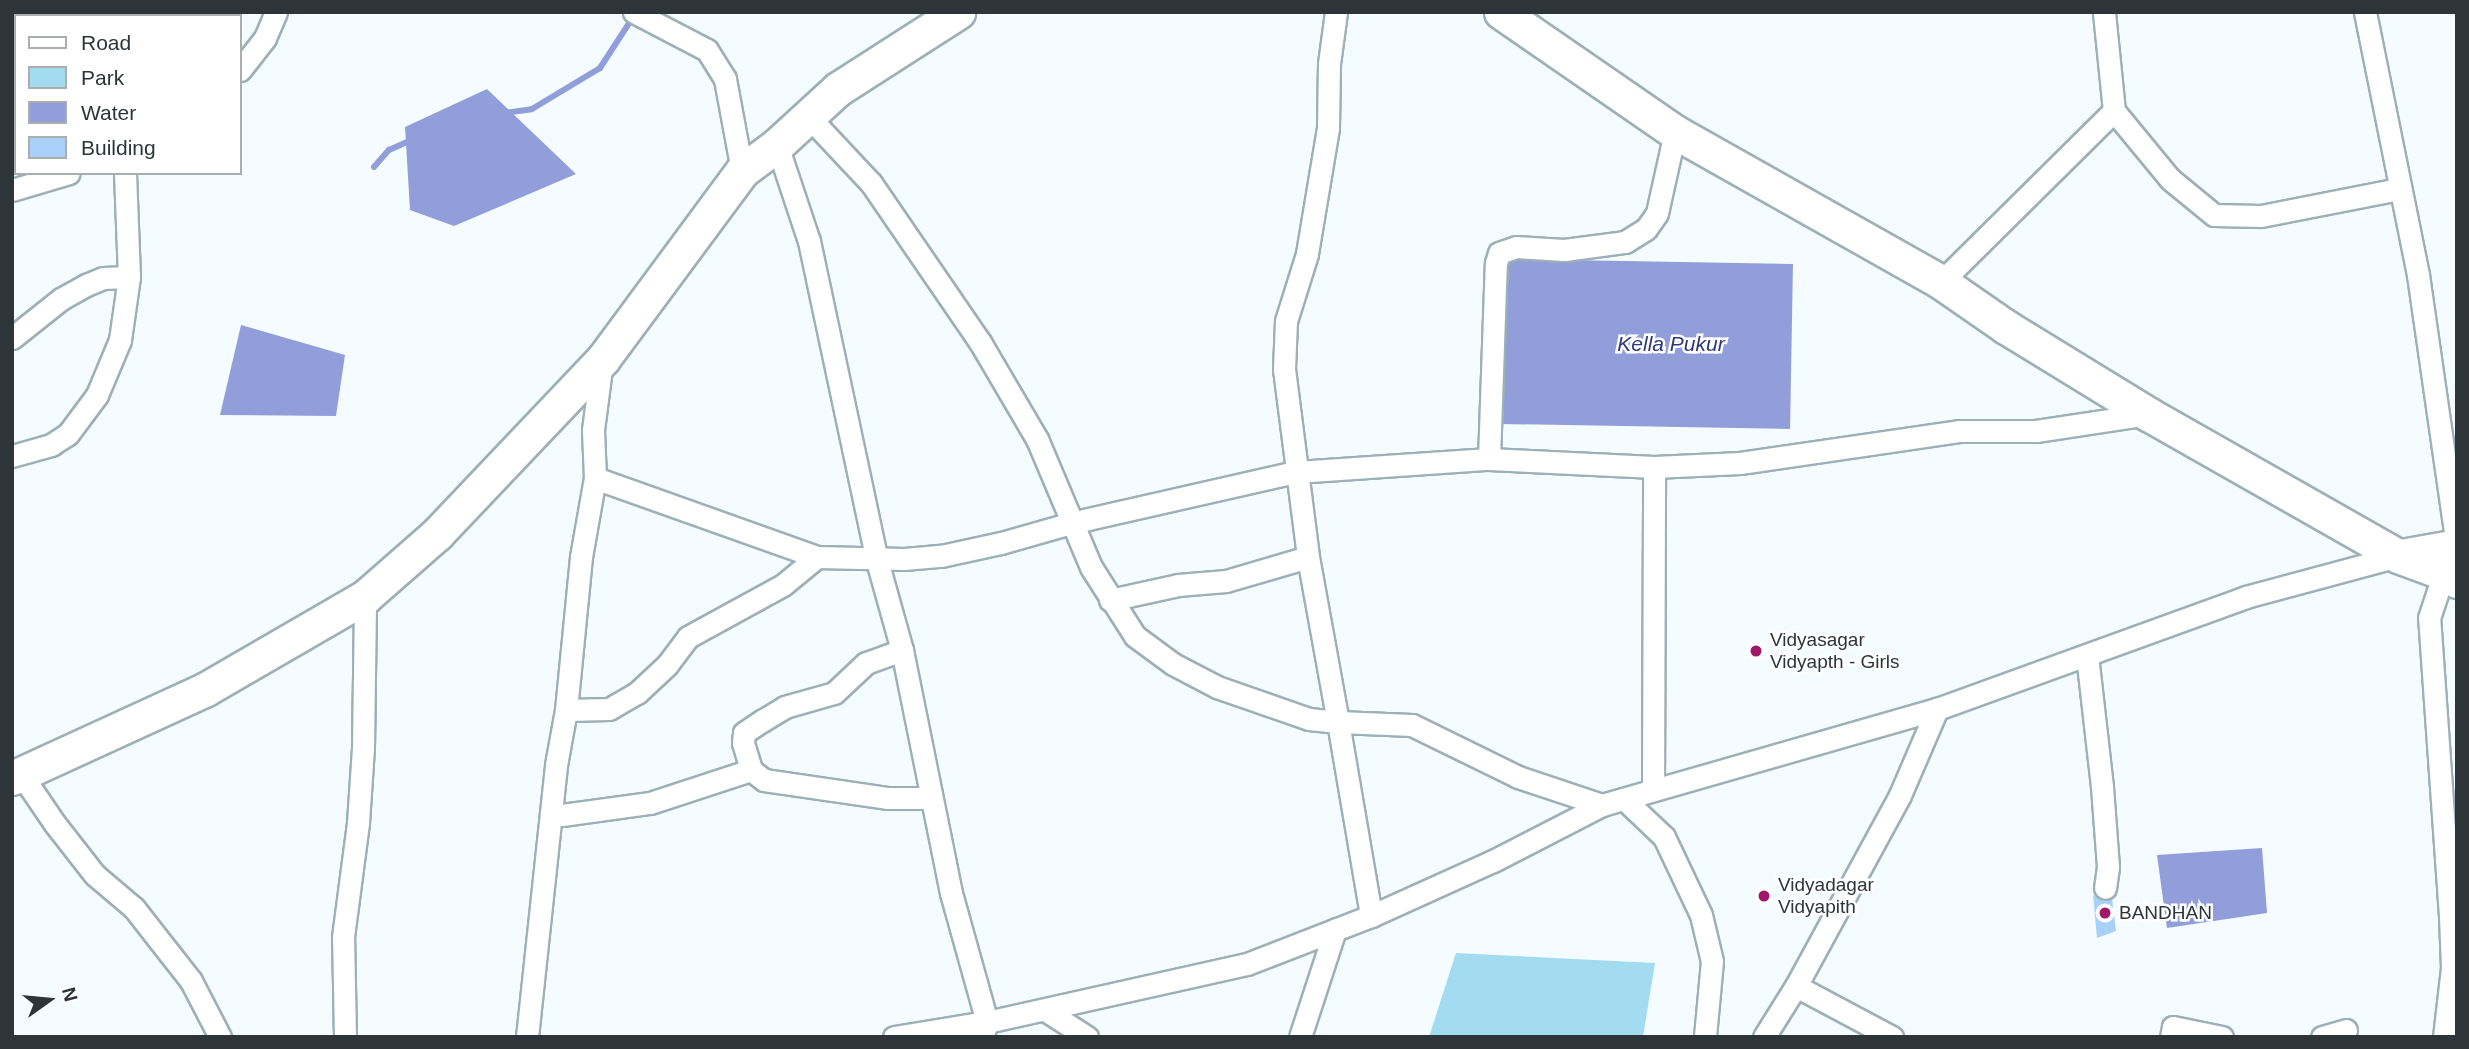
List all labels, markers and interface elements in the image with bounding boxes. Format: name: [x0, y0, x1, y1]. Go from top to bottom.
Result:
legend: [14, 14, 242, 175]
text: Road: [81, 31, 131, 54]
text: Park: [81, 66, 124, 89]
text: Water: [81, 101, 136, 124]
text: Building: [81, 136, 156, 159]
water label: Kella Pukur: [1617, 331, 1725, 357]
place label: Vidyasagar Vidyapth - Girls: [1770, 629, 1900, 673]
marker: Vidyasagar Vidyapth - Girls: [1748, 643, 1764, 659]
place label: Vidyadagar Vidyapith: [1778, 874, 1874, 918]
marker: Vidyadagar Vidyapith: [1756, 888, 1772, 904]
place label: BANDHAN: [2119, 902, 2212, 924]
marker: BANDHAN: [2097, 905, 2113, 921]
north arrow: [14, 965, 84, 1035]
text: N: [58, 985, 82, 1004]

